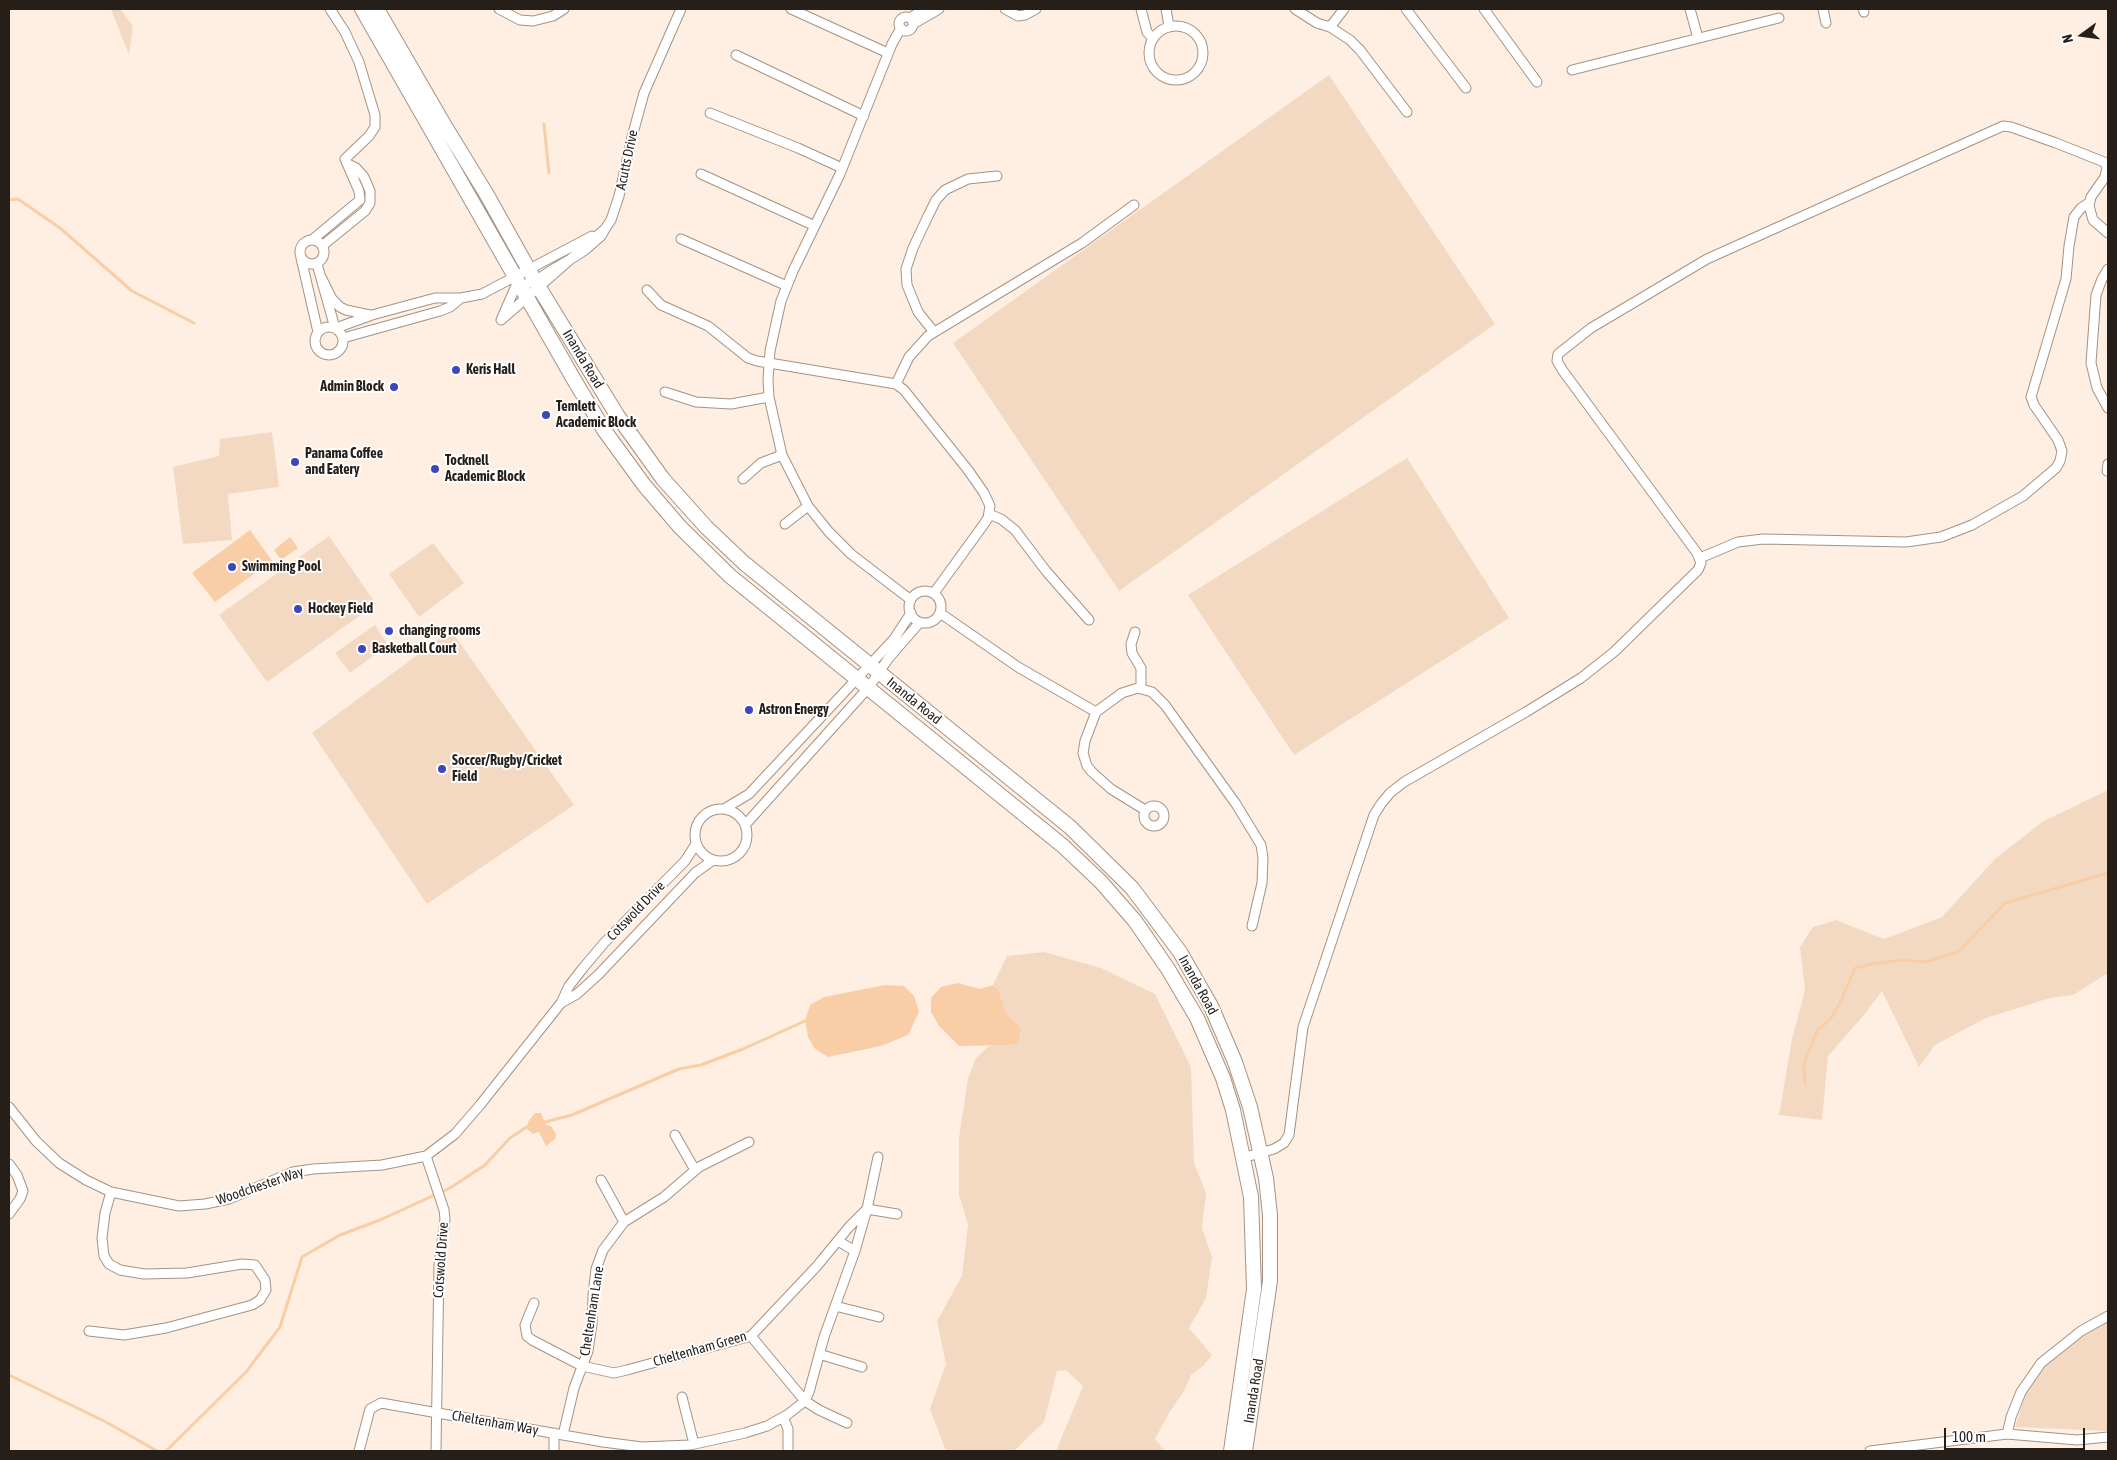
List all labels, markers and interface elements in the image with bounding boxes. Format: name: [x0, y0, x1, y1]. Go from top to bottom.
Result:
north arrow: [2057, 10, 2107, 60]
text: N: [2059, 33, 2076, 45]
street label: Acutts Drive: [612, 128, 642, 192]
street label: Inanda Road: [559, 327, 607, 391]
place label: Keris Hall: [466, 362, 515, 378]
marker: Keris Hall: [450, 364, 462, 376]
place label: Admin Block: [320, 379, 384, 395]
marker: Admin Block: [388, 381, 400, 393]
place label: Temlett Academic Block: [556, 399, 636, 432]
marker: Temlett Academic Block: [540, 409, 552, 421]
place label: Panama Coffee and Eatery: [305, 446, 383, 478]
place label: Tocknell Academic Block: [445, 453, 525, 486]
marker: Panama Coffee and Eatery: [289, 456, 301, 468]
marker: Tocknell Academic Block: [429, 463, 441, 475]
place label: Swimming Pool: [242, 559, 321, 575]
marker: Swimming Pool: [226, 561, 238, 573]
place label: Hockey Field: [308, 601, 373, 617]
marker: Hockey Field: [292, 603, 304, 615]
place label: changing rooms: [399, 623, 481, 639]
marker: changing rooms: [383, 625, 395, 637]
place label: Basketball Court: [372, 641, 457, 657]
marker: Basketball Court: [356, 643, 368, 655]
street label: Inanda Road: [883, 674, 945, 728]
place label: Astron Energy: [759, 702, 829, 718]
marker: Astron Energy: [743, 704, 755, 716]
place label: Soccer/Rugby/Cricket Field: [452, 753, 562, 786]
marker: Soccer/Rugby/Cricket Field: [436, 763, 448, 775]
street label: Cotswold Drive: [604, 878, 668, 944]
street label: Inanda Road: [1175, 952, 1221, 1018]
street label: Woodchester Way: [214, 1163, 306, 1209]
street label: Cotswold Drive: [430, 1222, 452, 1298]
street label: Cheltenham Lane: [577, 1265, 607, 1357]
street label: Cheltenham Green: [651, 1328, 749, 1370]
street label: Inanda Road: [1241, 1357, 1267, 1425]
street label: Cheltenham Way: [450, 1407, 540, 1439]
scale bar: [1947, 1418, 2088, 1450]
text: 100 m: [1952, 1428, 1986, 1445]

